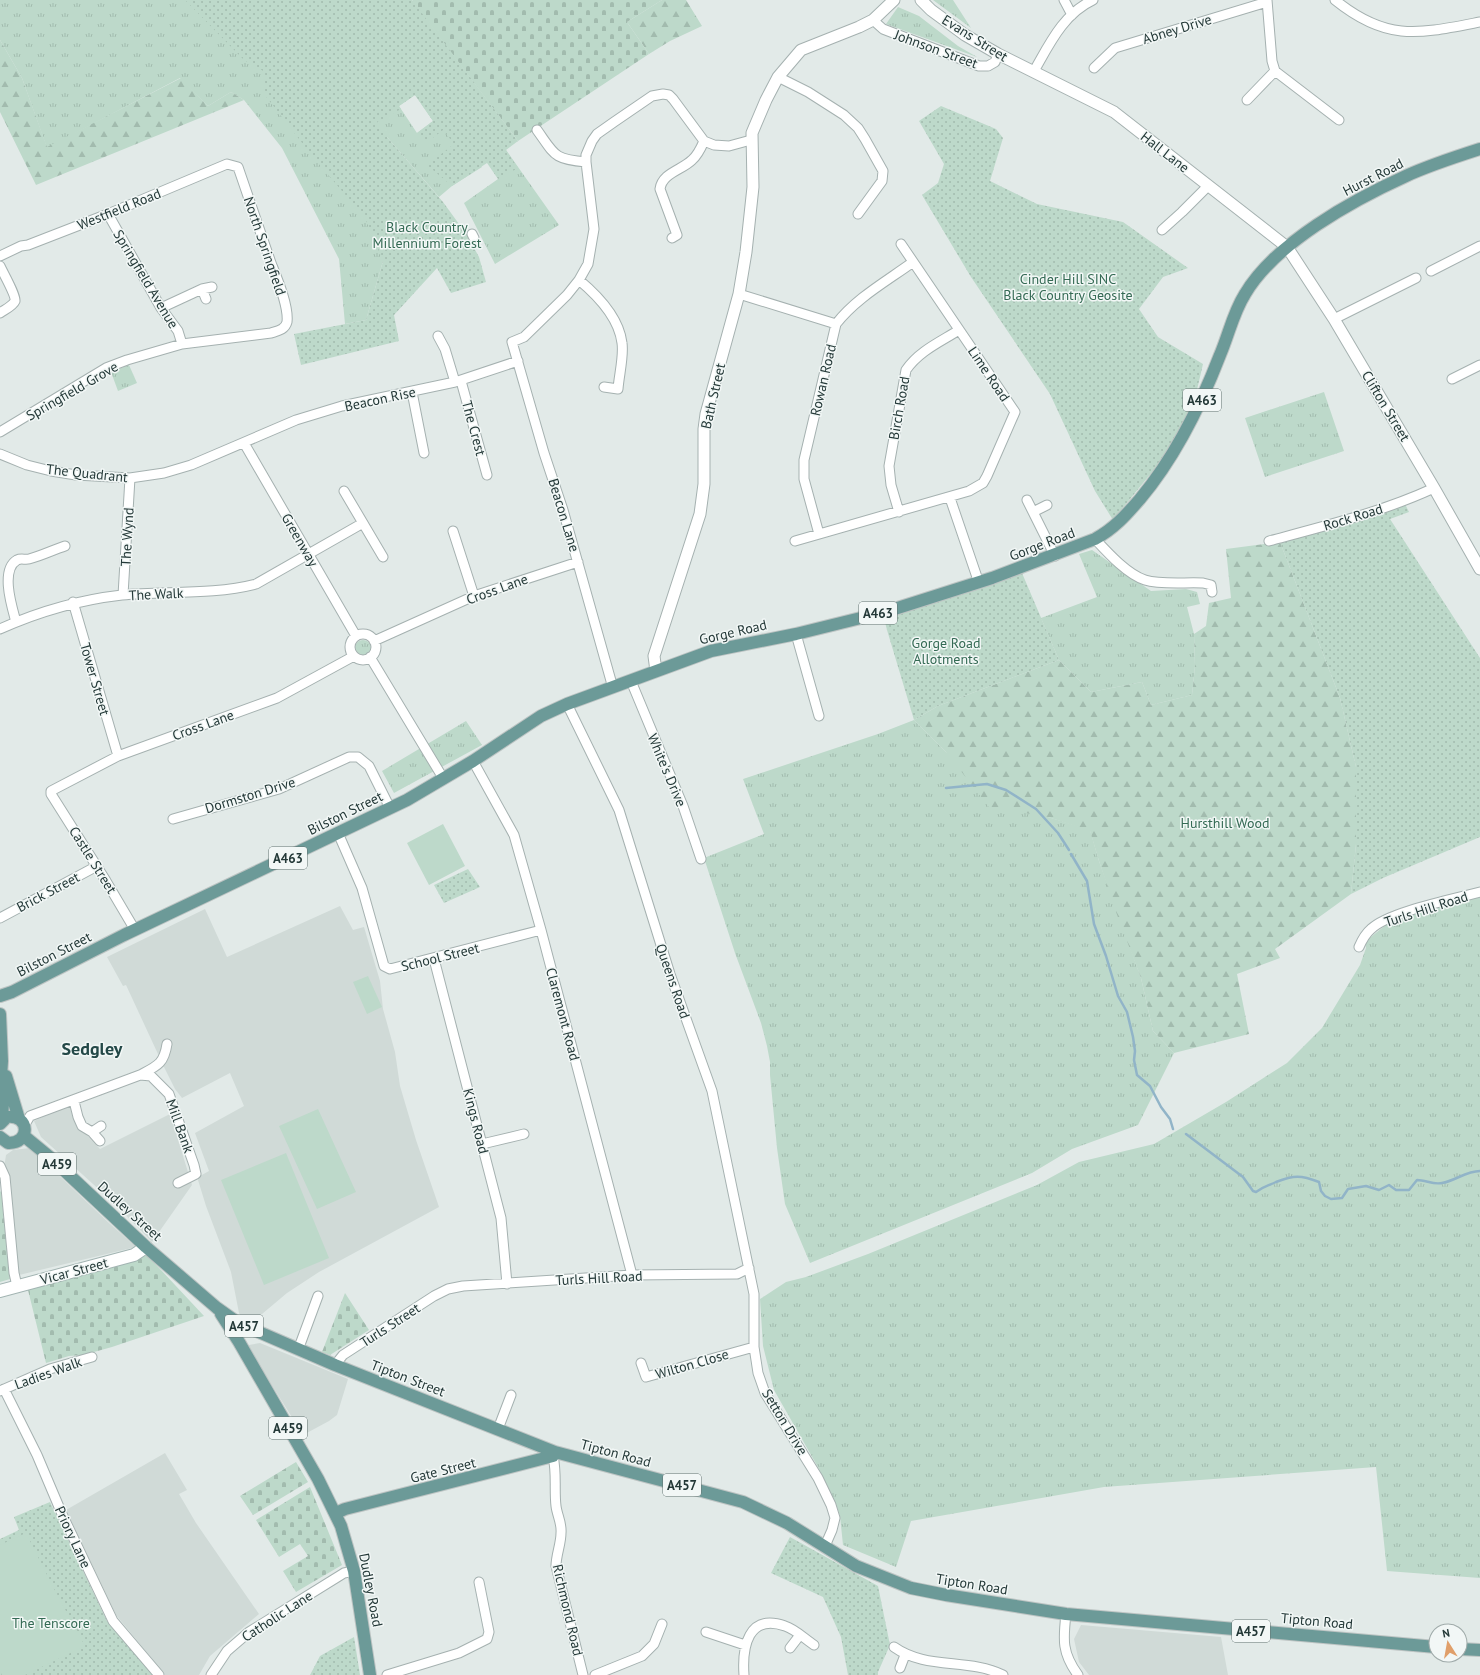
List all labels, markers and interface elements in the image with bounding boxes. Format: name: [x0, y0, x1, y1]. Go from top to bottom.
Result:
street label: Abney Drive: [1140, 10, 1214, 48]
street label: Evans Street: [939, 11, 1011, 65]
street label: Johnson Street: [891, 25, 980, 72]
street label: Hall Lane: [1137, 127, 1193, 177]
street label: Hurst Road: [1340, 154, 1406, 200]
street label: Westfield Road: [75, 184, 163, 234]
street label: North Springfield: [240, 194, 290, 298]
park label: Black Country Millennium Forest: [372, 218, 482, 252]
street label: Springfield Avenue: [109, 226, 183, 332]
park label: Cinder Hill SINC Black Country Geosite: [1003, 270, 1133, 304]
street label: Rowan Road: [806, 342, 840, 418]
street label: Lime Road: [964, 343, 1014, 405]
street label: Springfield Grove: [23, 357, 121, 425]
street label: Bath Street: [697, 361, 729, 431]
street label: Clifton Street: [1358, 367, 1414, 445]
street label: Birch Road: [885, 375, 913, 441]
street label: Beacon Rise: [343, 383, 417, 415]
road number: A463: [1183, 389, 1221, 411]
street label: The Crest: [458, 398, 490, 458]
street label: The Quadrant: [45, 460, 129, 486]
street label: Beacon Lane: [544, 476, 584, 554]
street label: Rock Road: [1321, 499, 1385, 535]
street label: The Wynd: [116, 507, 138, 567]
street label: Greenway: [277, 510, 323, 570]
street label: Gorge Road: [1007, 523, 1077, 565]
street label: Cross Lane: [464, 570, 530, 608]
street label: The Walk: [128, 584, 184, 604]
road number: A463: [859, 602, 897, 624]
street label: Gorge Road: [697, 615, 769, 649]
park label: Gorge Road Allotments: [912, 634, 980, 668]
street label: Tower Street: [76, 641, 114, 718]
street label: Cross Lane: [170, 706, 236, 744]
street label: White's Drive: [644, 731, 690, 809]
street label: Dormston Drive: [203, 773, 297, 817]
street label: Bilston Street: [305, 787, 386, 839]
park label: Hursthill Wood: [1181, 814, 1269, 832]
street label: Castle Street: [65, 823, 121, 897]
road number: A463: [269, 847, 307, 869]
street label: Brick Street: [13, 868, 83, 916]
street label: Turls Hill Road: [1382, 887, 1470, 931]
street label: Bilston Street: [14, 927, 94, 980]
street label: School Street: [399, 939, 481, 975]
street label: Queens Road: [652, 941, 694, 1021]
street label: Claremont Road: [542, 966, 584, 1062]
district label: Sedgley: [62, 1037, 123, 1060]
street label: Kings Road: [459, 1086, 493, 1156]
street label: Mill Bank: [162, 1097, 198, 1156]
road number: A459: [38, 1153, 76, 1175]
street label: Dudley Street: [94, 1177, 166, 1245]
street label: Vicar Street: [37, 1253, 110, 1289]
street label: Turls Hill Road: [555, 1267, 643, 1289]
street label: Turls Street: [357, 1299, 424, 1351]
road number: A457: [225, 1315, 263, 1337]
street label: Wilton Close: [653, 1345, 731, 1383]
street label: Ladies Walk: [12, 1352, 84, 1394]
street label: Tipton Street: [368, 1356, 448, 1401]
street label: Setton Drive: [758, 1386, 812, 1458]
road number: A459: [269, 1417, 307, 1439]
street label: Tipton Road: [579, 1435, 653, 1471]
street label: Gate Street: [408, 1453, 478, 1487]
road number: A457: [663, 1474, 701, 1496]
street label: Priory Lane: [51, 1503, 95, 1571]
street label: Dudley Road: [355, 1552, 387, 1628]
street label: Richmond Road: [549, 1562, 587, 1658]
street label: Tipton Road: [935, 1569, 1009, 1599]
street label: Catholic Lane: [238, 1586, 316, 1646]
street label: Tipton Road: [1280, 1609, 1354, 1633]
park label: The Tenscore: [12, 1614, 90, 1632]
road number: A457: [1232, 1620, 1270, 1642]
north arrow: [1428, 1623, 1468, 1663]
text: N: [1441, 1626, 1451, 1641]

